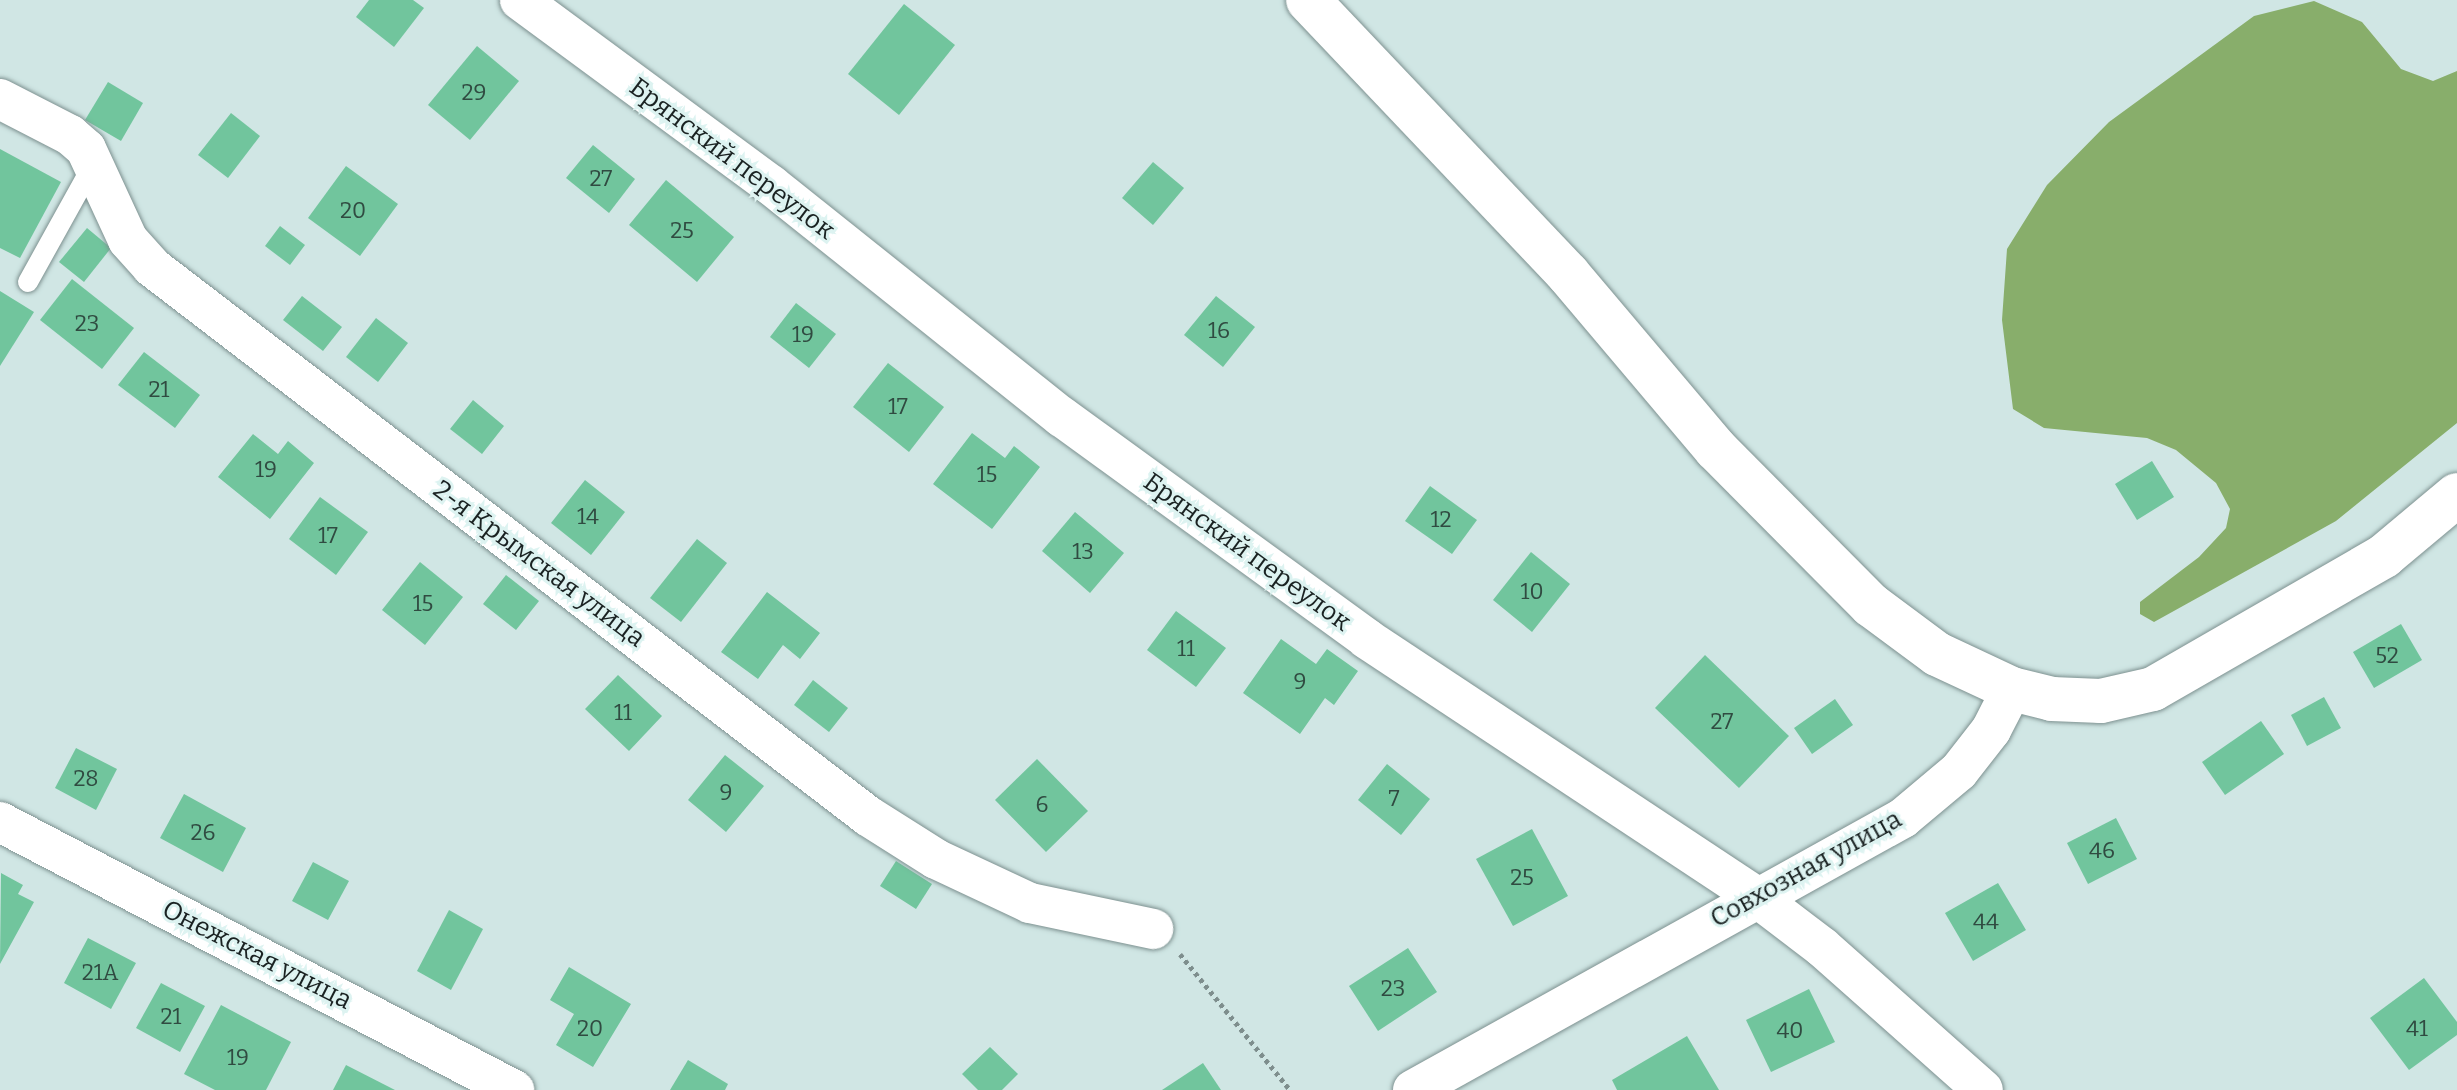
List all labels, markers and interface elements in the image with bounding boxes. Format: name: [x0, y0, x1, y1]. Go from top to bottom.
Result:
street label: Брянский переулок: [623, 72, 841, 246]
house number: 29: [462, 80, 486, 106]
house number: 27: [590, 166, 612, 192]
house number: 20: [340, 198, 366, 224]
house number: 25: [670, 218, 694, 244]
house number: 23: [75, 311, 99, 337]
house number: 16: [1208, 318, 1230, 344]
house number: 19: [792, 322, 814, 348]
house number: 21: [149, 377, 169, 403]
house number: 17: [888, 394, 908, 420]
house number: 19: [255, 457, 277, 483]
house number: 15: [977, 462, 997, 488]
street label: Брянский переулок: [1137, 466, 1357, 638]
street label: 2-я Крымская улица: [427, 474, 651, 654]
house number: 14: [577, 504, 599, 530]
house number: 12: [1431, 507, 1451, 533]
house number: 17: [318, 523, 338, 549]
house number: 13: [1072, 539, 1094, 565]
house number: 10: [1520, 579, 1544, 605]
house number: 15: [413, 591, 433, 617]
house number: 11: [1177, 636, 1195, 662]
house number: 52: [2375, 643, 2399, 669]
house number: 9: [1294, 669, 1306, 695]
house number: 11: [614, 700, 632, 726]
house number: 27: [1711, 709, 1733, 735]
house number: 28: [73, 766, 99, 792]
house number: 9: [720, 780, 732, 806]
house number: 7: [1388, 786, 1400, 812]
house number: 6: [1036, 792, 1048, 818]
street label: Совхозная улица: [1705, 804, 1907, 934]
house number: 26: [191, 820, 215, 846]
house number: 46: [2089, 838, 2115, 864]
house number: 25: [1510, 865, 1534, 891]
street label: Онежская улица: [157, 894, 357, 1016]
house number: 44: [1973, 909, 1999, 935]
house number: 21А: [82, 960, 118, 986]
house number: 23: [1381, 976, 1405, 1002]
house number: 21: [161, 1004, 181, 1030]
house number: 20: [577, 1016, 603, 1042]
house number: 41: [2406, 1016, 2428, 1042]
house number: 40: [1777, 1018, 1803, 1044]
house number: 19: [227, 1045, 249, 1071]

